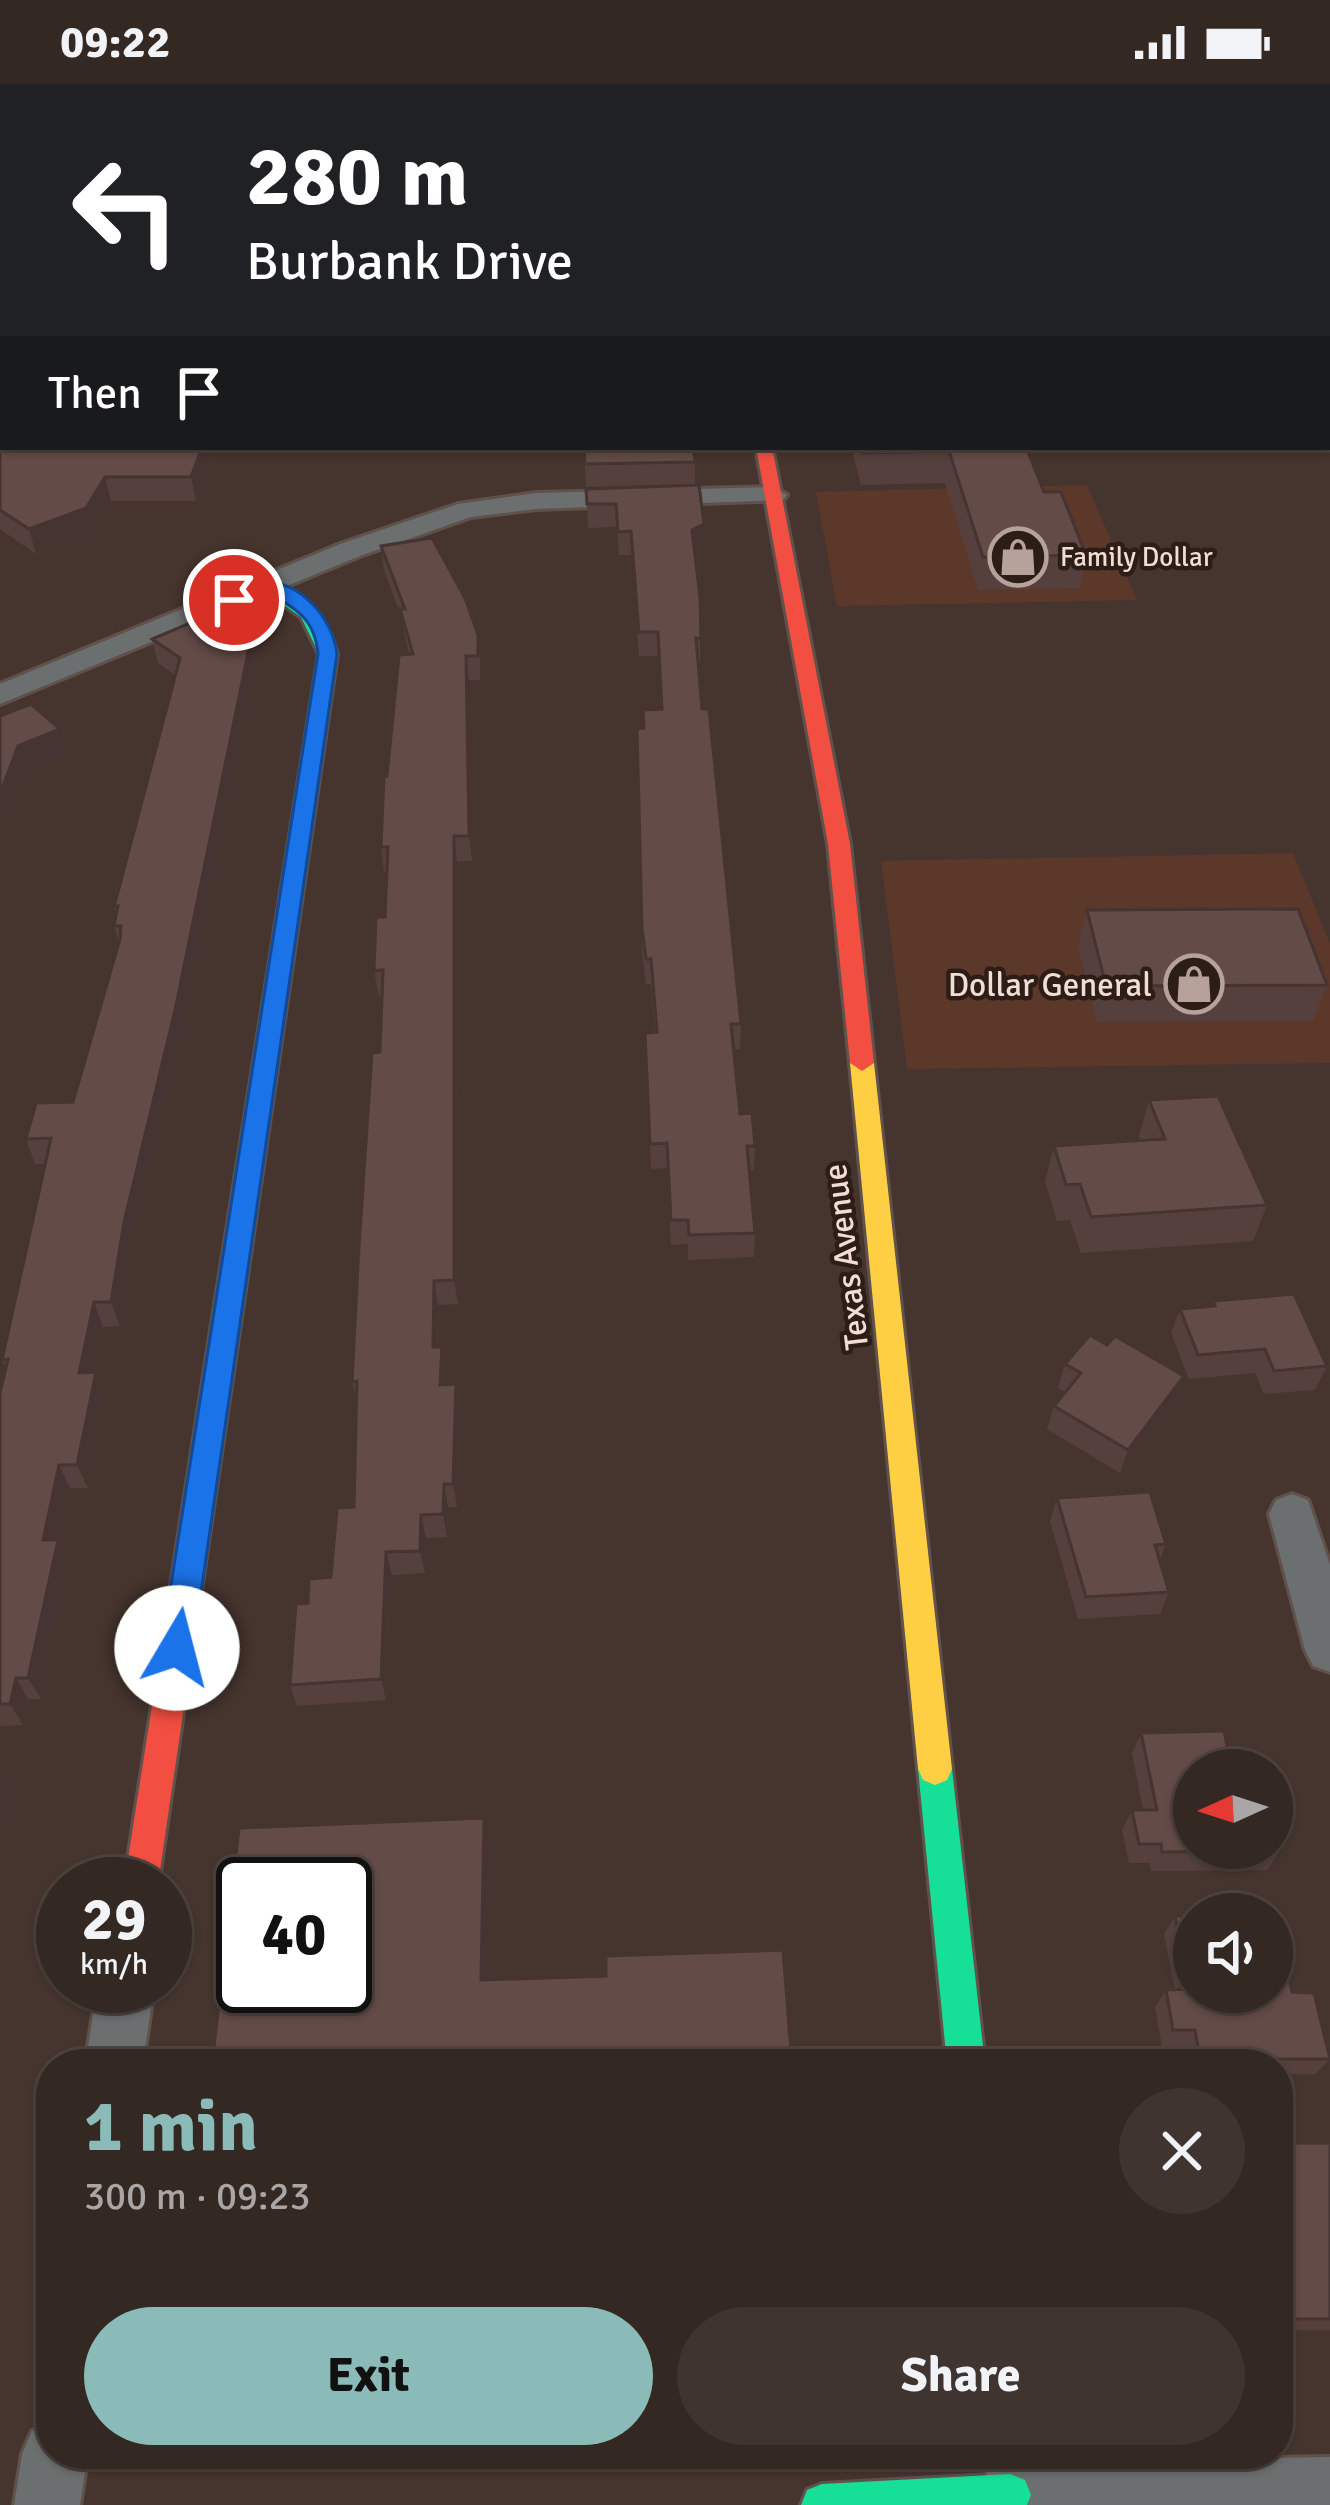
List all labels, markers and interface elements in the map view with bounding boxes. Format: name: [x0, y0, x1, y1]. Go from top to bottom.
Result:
text: 09:22: [60, 15, 170, 70]
text: 280 m: [246, 125, 468, 229]
icon: left: [48, 132, 204, 288]
text: Burbank Drive: [246, 228, 573, 295]
icon: arrive: [166, 360, 232, 426]
text: Then: [48, 366, 142, 421]
shop icon: Family Dollar: [987, 526, 1049, 588]
place label: Family Dollar: [1060, 541, 1213, 574]
pin: [183, 549, 285, 651]
icon: arrive: [201, 567, 267, 633]
shop icon: Dollar General: [1163, 953, 1225, 1015]
place label: Dollar General: [948, 965, 1152, 1006]
street label: Texas Avenue: [815, 1162, 878, 1352]
position arrow: [114, 1585, 240, 1711]
north arrow: [1173, 1749, 1293, 1869]
map controls: [1173, 1749, 1293, 2013]
speed limit sign: 40: [216, 1857, 372, 2013]
text: 29: [82, 1883, 146, 1957]
button: sound: [1173, 1893, 1293, 2013]
text: km/h: [80, 1946, 148, 1983]
text: 1 min: [84, 2082, 258, 2171]
button: close: [1119, 2088, 1245, 2214]
text: 300 m · 09:23: [84, 2172, 311, 2220]
button: Exit: [84, 2307, 653, 2445]
button: Share: [677, 2307, 1245, 2445]

